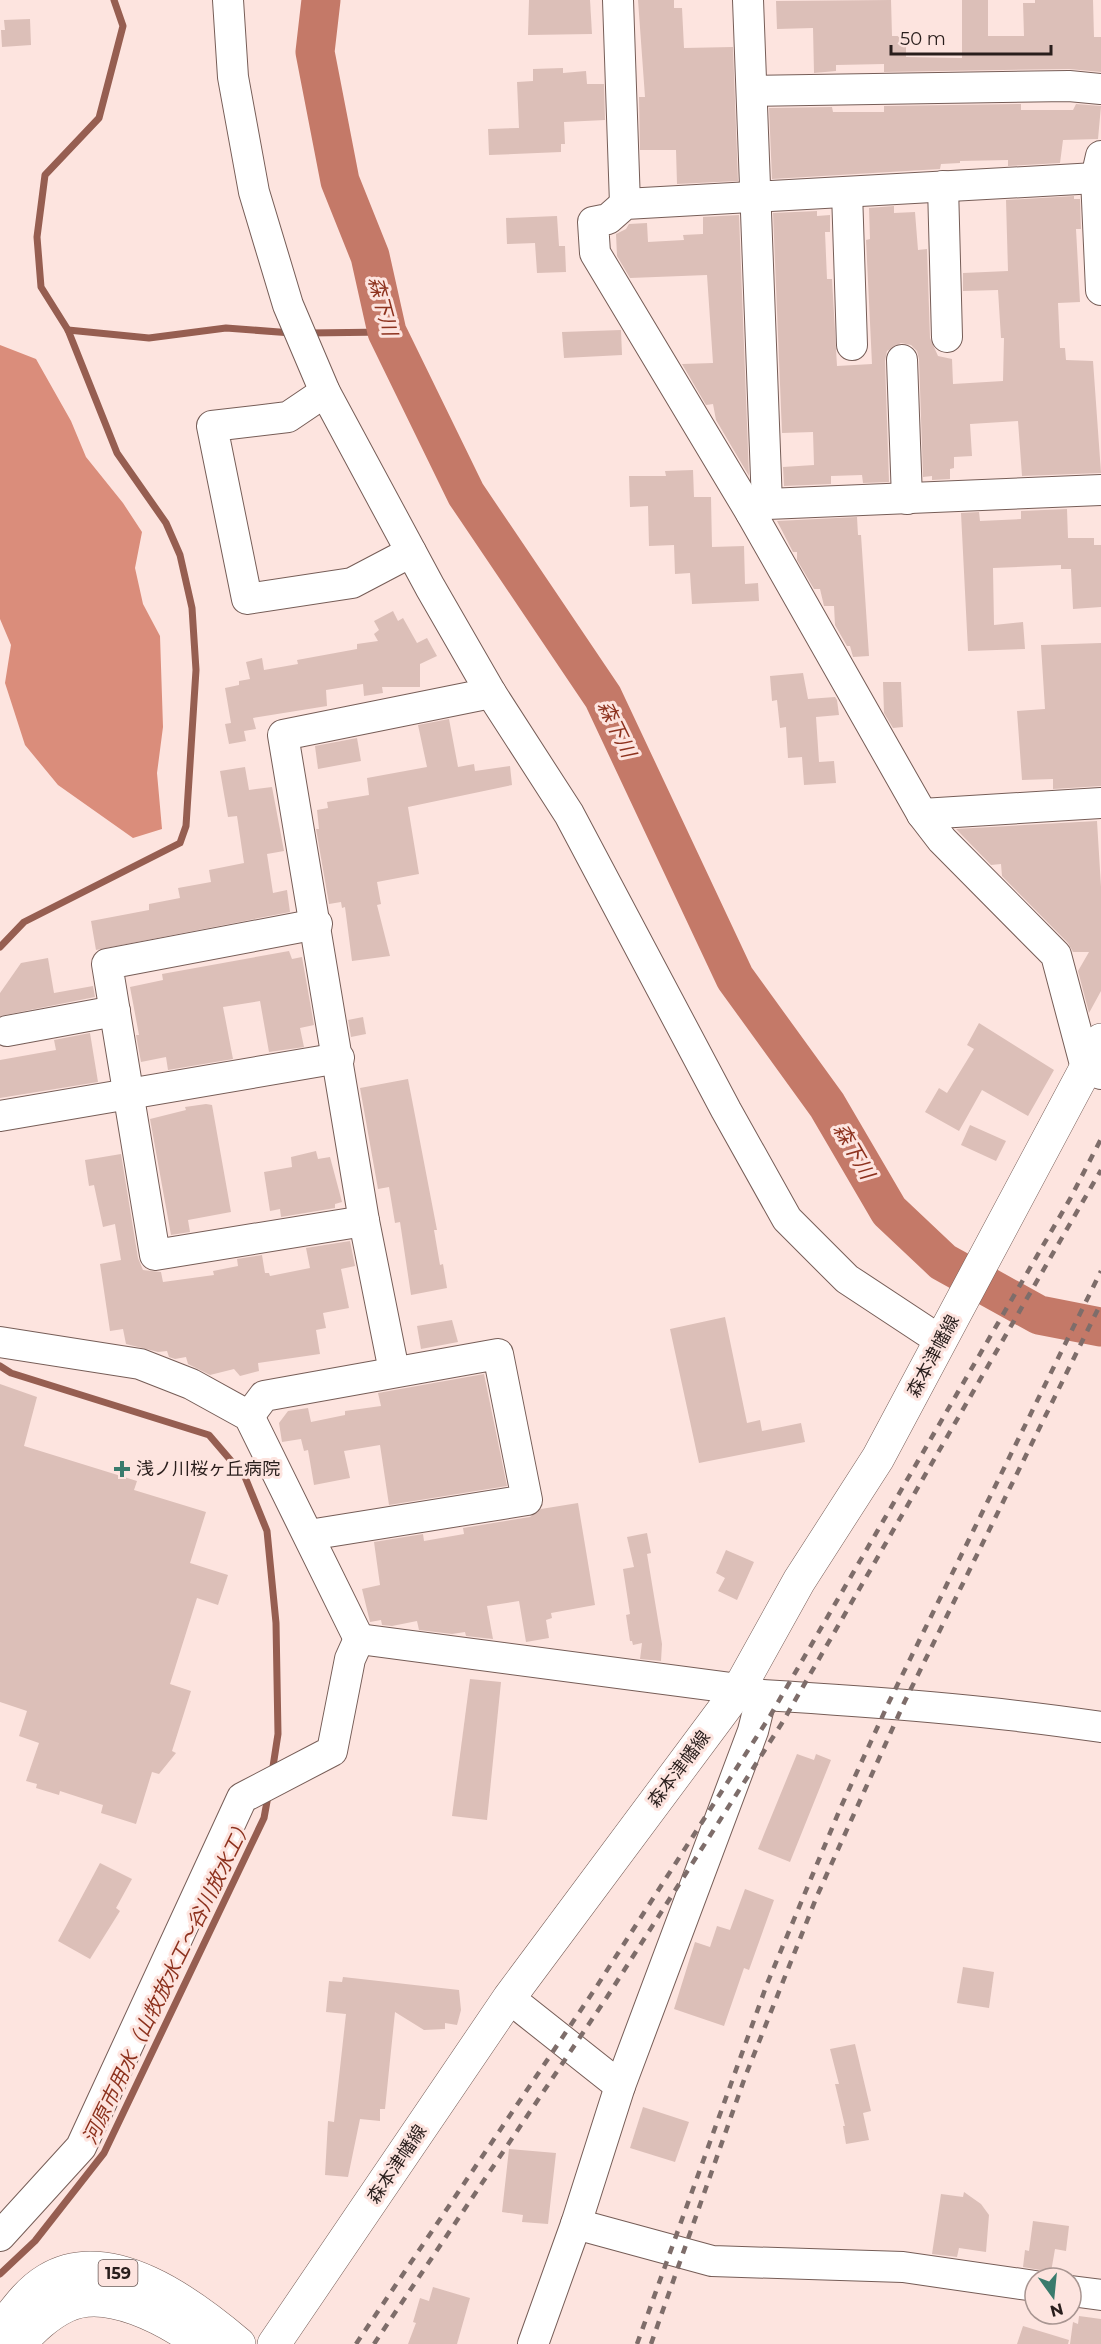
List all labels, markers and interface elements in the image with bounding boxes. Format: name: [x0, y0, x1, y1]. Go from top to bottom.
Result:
scale bar: [891, 18, 1052, 56]
text: 50 m: [900, 28, 946, 50]
water label: 森下川: [364, 274, 403, 340]
water label: 森下川: [593, 697, 642, 763]
water label: 森下川: [829, 1119, 880, 1185]
street label: 森本津幡線: [902, 1311, 964, 1401]
place label: 浅ノ川桜ヶ丘病院: [136, 1458, 280, 1480]
marker: 浅ノ川桜ヶ丘病院: [113, 1460, 131, 1478]
street label: 森本津幡線: [643, 1726, 715, 1812]
water label: 河原市用水（山牧放水工～谷川放水工）: [77, 1814, 257, 2148]
street label: 森本津幡線: [363, 2121, 431, 2207]
road number: 159: [98, 2260, 138, 2286]
north arrow: [1023, 2266, 1083, 2326]
text: N: [1048, 2299, 1065, 2321]

